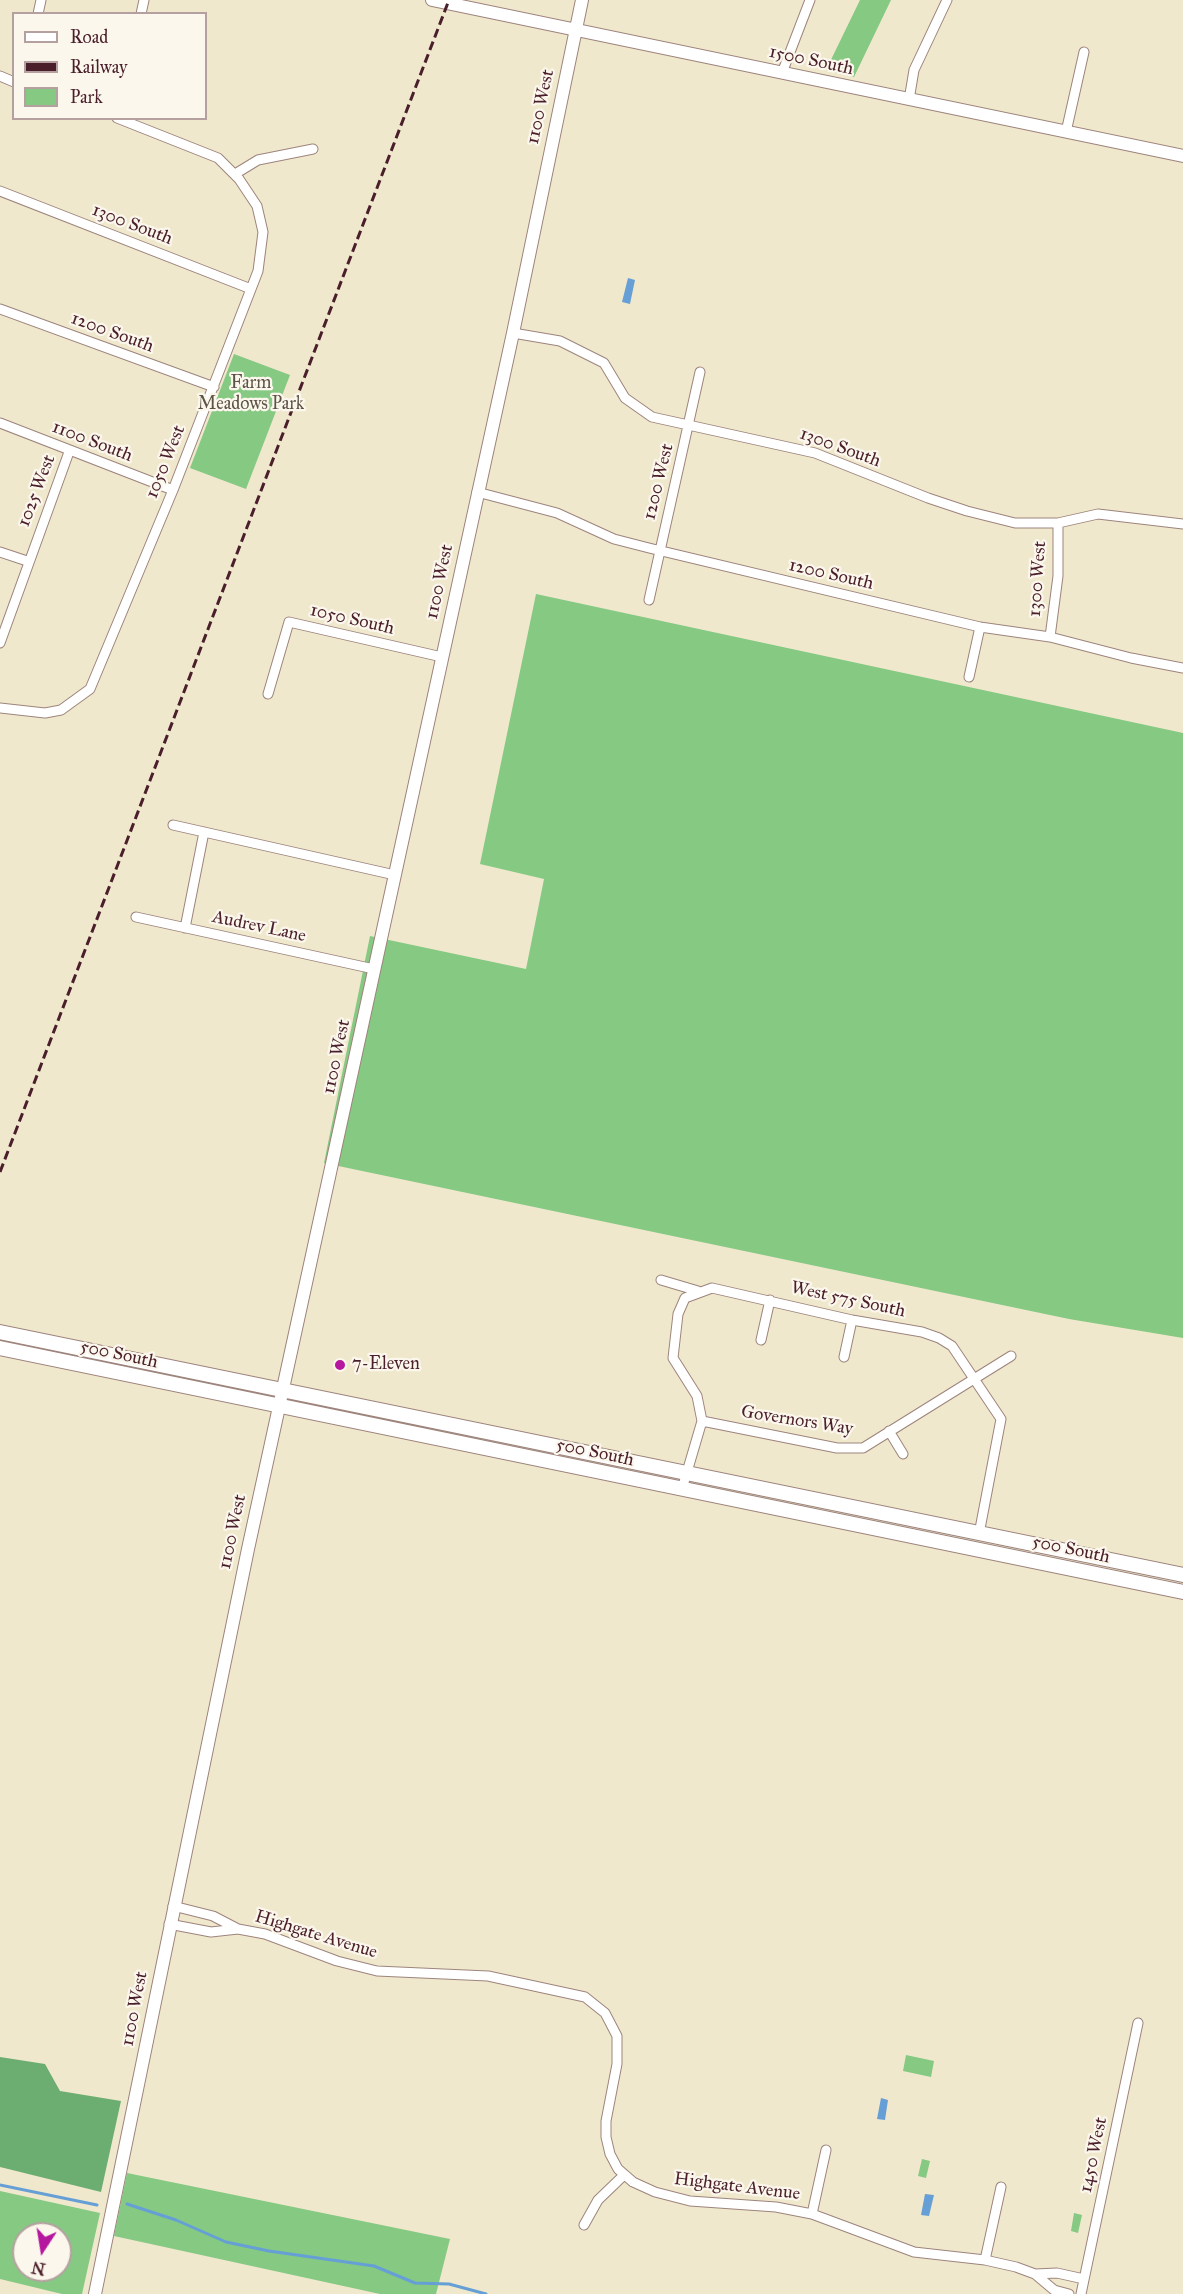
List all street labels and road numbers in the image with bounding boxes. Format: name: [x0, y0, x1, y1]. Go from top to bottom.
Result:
street label: 1500 South: [767, 42, 855, 80]
street label: 1100 West: [523, 68, 559, 146]
street label: 1300 South: [89, 200, 175, 250]
street label: 1200 South: [68, 308, 156, 358]
street label: 1100 South: [49, 417, 135, 467]
street label: 1050 West: [142, 422, 190, 502]
street label: 1300 South: [797, 423, 883, 473]
street label: 1200 West: [639, 442, 679, 522]
street label: 1025 West: [13, 452, 61, 530]
street label: 1300 West: [1025, 540, 1051, 618]
street label: 1100 West: [422, 543, 458, 621]
street label: 1200 South: [787, 555, 875, 595]
street label: 1050 South: [308, 600, 396, 640]
street label: Audrev Lane: [210, 907, 308, 947]
street label: 1100 West: [319, 1018, 355, 1096]
street label: West 575 South: [789, 1277, 907, 1323]
street label: 500 South: [78, 1336, 160, 1374]
street label: Governors Way: [740, 1401, 854, 1441]
street label: 500 South: [554, 1434, 636, 1472]
street label: 1100 West: [215, 1493, 251, 1571]
street label: 500 South: [1030, 1531, 1112, 1569]
street label: Highgate Avenue: [252, 1906, 380, 1964]
street label: 1100 West: [117, 1970, 153, 2048]
street label: 1450 West: [1075, 2115, 1113, 2195]
street label: Highgate Avenue: [673, 2169, 801, 2205]

